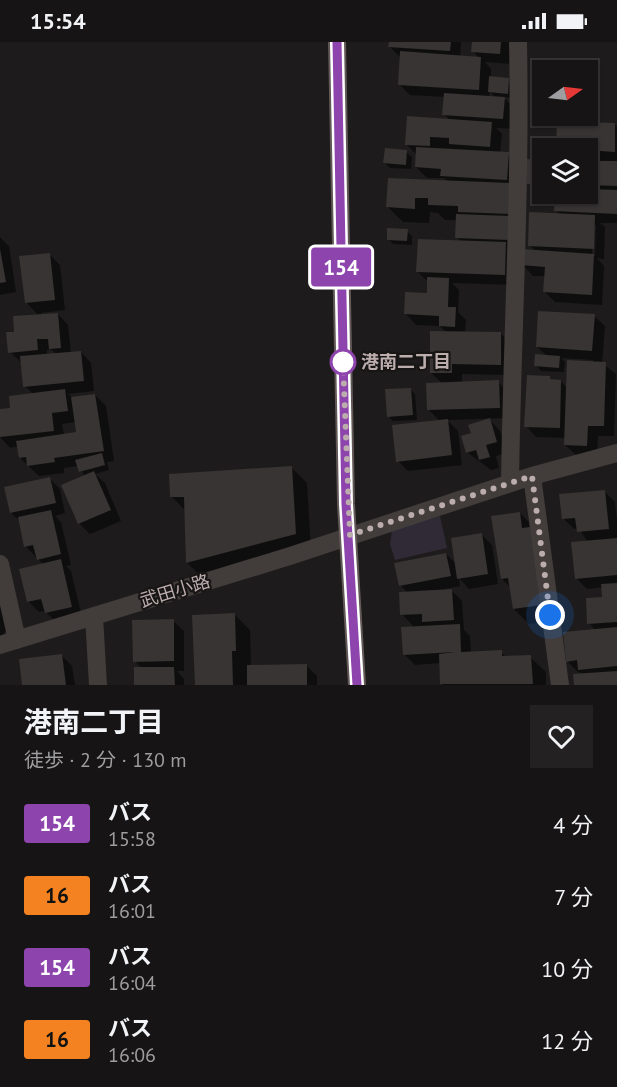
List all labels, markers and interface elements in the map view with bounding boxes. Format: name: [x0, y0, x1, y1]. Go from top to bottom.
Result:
text: 15:54: [30, 7, 86, 35]
north arrow: [532, 60, 598, 126]
map controls: [532, 60, 598, 204]
button: layers: [532, 138, 598, 204]
line badge: 154: [306, 248, 376, 286]
text: 154: [323, 254, 359, 281]
marker: 港南二丁目: [330, 349, 356, 375]
place label: 港南二丁目: [361, 350, 451, 373]
street label: 武田小路: [137, 569, 213, 612]
your location: [535, 600, 565, 630]
text: 港南二丁目: [24, 703, 164, 740]
button: heart: [530, 705, 593, 768]
text: 徒歩 · 2 分 · 130 m: [24, 747, 187, 773]
text: バス: [108, 798, 152, 826]
text: 154: [39, 810, 75, 837]
text: 4 分: [553, 811, 593, 839]
text: 15:58: [108, 826, 156, 852]
text: バス: [108, 870, 152, 898]
text: 16: [45, 882, 69, 909]
text: 7 分: [554, 883, 593, 911]
text: 16:01: [108, 898, 156, 924]
text: バス: [108, 942, 152, 970]
text: 154: [39, 954, 75, 981]
text: 10 分: [541, 955, 593, 983]
text: 16:04: [108, 970, 156, 996]
text: バス: [108, 1014, 152, 1042]
text: 16: [45, 1026, 69, 1053]
text: 12 分: [541, 1027, 593, 1055]
text: 16:06: [108, 1042, 156, 1068]

